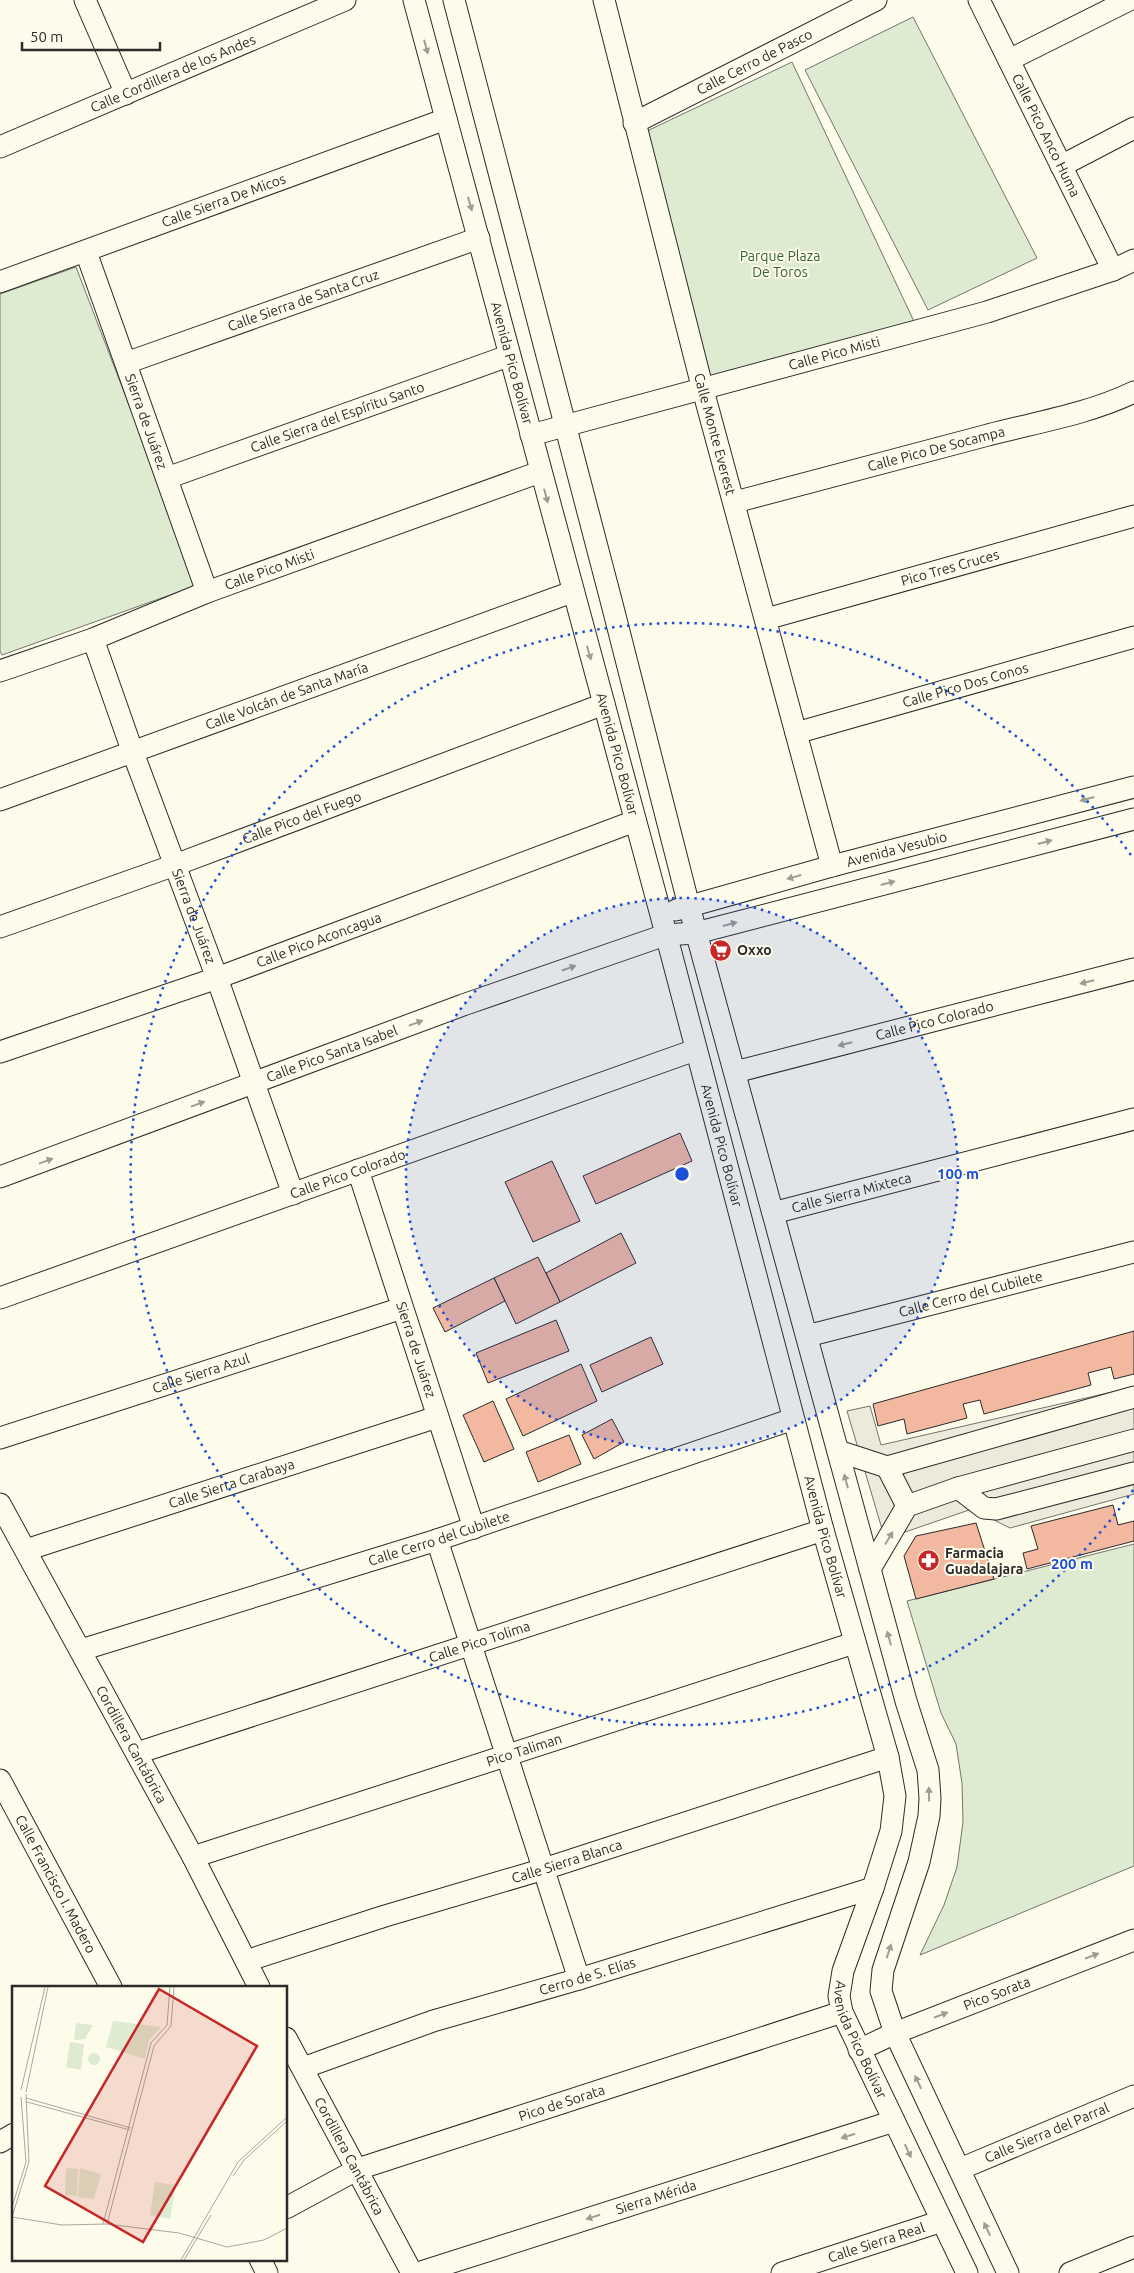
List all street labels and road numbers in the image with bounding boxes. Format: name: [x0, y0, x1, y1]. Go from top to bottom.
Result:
street label: Calle Cerro de Pasco: [694, 26, 815, 98]
street label: Calle Cordillera de los Andes: [88, 31, 258, 116]
street label: Calle Pico Anco Huma: [1009, 71, 1083, 200]
street label: Calle Sierra De Micos: [159, 170, 288, 230]
street label: Calle Sierra de Santa Cruz: [225, 266, 381, 334]
street label: Avenida Pico Bolívar: [488, 300, 536, 427]
street label: Calle Pico Misti: [787, 333, 882, 373]
street label: Calle Monte Everest: [691, 371, 739, 497]
street label: Sierra de Juárez: [122, 372, 171, 471]
street label: Calle Sierra del Espíritu Santo: [248, 379, 427, 456]
street label: Calle Pico De Socampa: [866, 423, 1006, 474]
street label: Calle Pico Misti: [222, 546, 317, 593]
street label: Pico Tres Cruces: [899, 546, 1001, 589]
street label: Calle Volcán de Santa María: [203, 659, 370, 733]
street label: Calle Pico Dos Conos: [900, 659, 1030, 710]
street label: Avenida Pico Bolívar: [593, 691, 642, 818]
street label: Calle Pico del Fuego: [240, 788, 363, 847]
street label: Avenida Vesubio: [845, 828, 949, 870]
street label: Sierra de Juárez: [169, 866, 219, 966]
street label: Calle Pico Aconcagua: [254, 909, 384, 971]
street label: Calle Pico Colorado: [874, 998, 995, 1043]
street label: Calle Pico Santa Isabel: [264, 1022, 400, 1085]
street label: Avenida Pico Bolívar: [698, 1082, 746, 1209]
street label: Calle Pico Colorado: [288, 1146, 407, 1202]
street label: Calle Sierra Mixteca: [790, 1169, 913, 1216]
street label: Calle Cerro del Cubilete: [897, 1268, 1044, 1320]
street label: Sierra de Juárez: [393, 1300, 439, 1400]
street label: Calle Sierra Azul: [150, 1350, 252, 1396]
street label: Calle Sierra Carabaya: [167, 1456, 296, 1511]
street label: Avenida Pico Bolívar: [801, 1474, 850, 1601]
street label: Calle Cerro del Cubilete: [366, 1508, 512, 1569]
street label: Calle Pico Tolima: [427, 1618, 532, 1666]
street label: Cordillera Cantábrica: [93, 1683, 170, 1806]
street label: Pico Taliman: [484, 1730, 564, 1770]
street label: Calle Francisco I. Madero: [12, 1812, 99, 1956]
street label: Calle Sierra Blanca: [510, 1836, 624, 1886]
street label: Cerro de S. Elías: [537, 1954, 638, 1998]
street label: Pico Sorata: [961, 1973, 1032, 2014]
street label: Avenida Pico Bolívar: [831, 1980, 891, 2102]
street label: Pico de Sorata: [517, 2082, 607, 2124]
street label: Cordillera Cantábrica: [311, 2094, 387, 2218]
street label: Calle Sierra del Parral: [982, 2099, 1112, 2166]
street label: Sierra Mérida: [614, 2177, 698, 2217]
street label: Calle Sierra Real: [826, 2219, 927, 2266]

